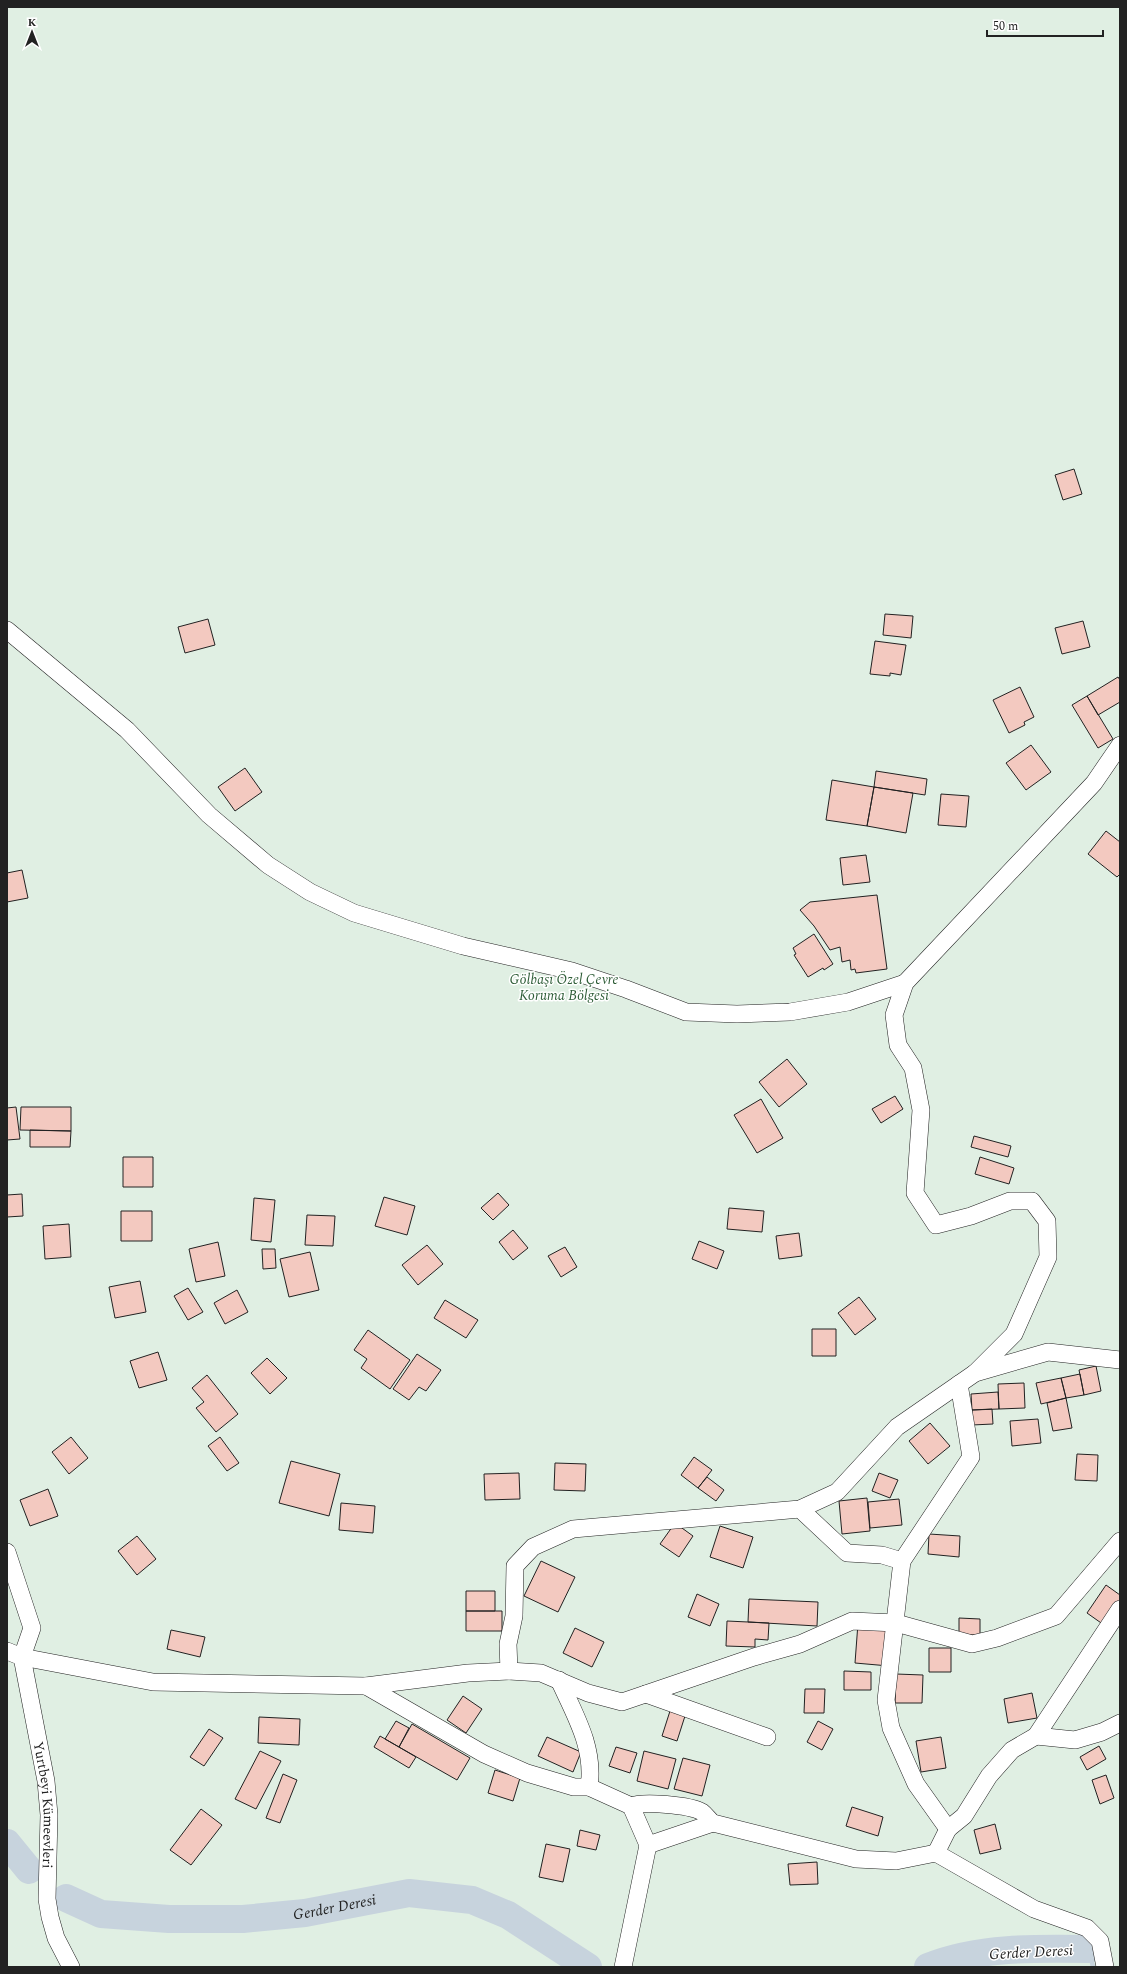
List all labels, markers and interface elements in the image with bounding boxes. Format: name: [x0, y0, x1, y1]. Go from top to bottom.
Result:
north arrow: [12, 12, 52, 52]
scale bar: [987, 12, 1103, 38]
text: K: [28, 14, 37, 31]
text: 50 m: [993, 17, 1018, 36]
park label: Gölbaşı Özel Çevre Koruma Bölgesi: [510, 969, 618, 1006]
street label: Yurtbeyi Kümeevleri: [28, 1740, 59, 1869]
water label: Gerder Deresi: [292, 1889, 378, 1926]
water label: Gerder Deresi: [988, 1939, 1074, 1966]

